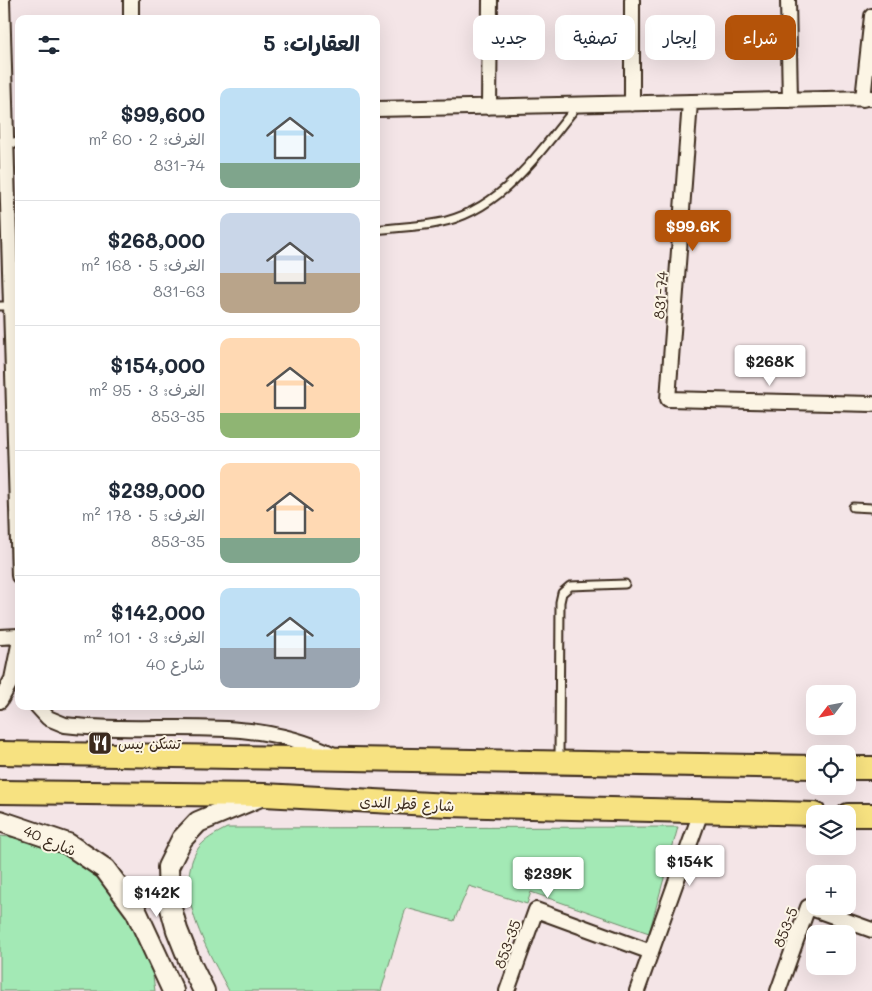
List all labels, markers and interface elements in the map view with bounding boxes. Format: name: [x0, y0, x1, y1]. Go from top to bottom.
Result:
chip: جديد: [473, 15, 545, 60]
chip: تصفية: [555, 15, 635, 60]
chip: إيجار: [645, 15, 715, 60]
chip: شراء: [725, 15, 796, 60]
text: العقارات: 5: [263, 29, 360, 56]
icon: filters: [35, 31, 63, 59]
text: $99,600: [121, 100, 205, 127]
icon: home: [260, 108, 320, 168]
text: الغرف: 2 · 60 m²: [88, 128, 205, 149]
text: 831-74: [154, 154, 205, 175]
pin: $99.6K: [652, 210, 734, 252]
text: $99.6K: [666, 215, 720, 236]
text: $268,000: [108, 226, 205, 253]
icon: home: [260, 233, 320, 293]
text: الغرف: 5 · 168 m²: [81, 254, 205, 275]
street label: 831-74: [648, 270, 672, 320]
text: 831-63: [153, 280, 205, 301]
pin: $268K: [735, 344, 805, 387]
text: $268K: [746, 350, 794, 371]
text: $154,000: [110, 351, 205, 378]
icon: home: [260, 358, 320, 418]
text: الغرف: 3 · 95 m²: [89, 379, 205, 400]
text: 853-35: [151, 405, 205, 426]
text: $239,000: [108, 476, 205, 503]
icon: home: [260, 483, 320, 543]
text: الغرف: 5 · 178 m²: [82, 504, 205, 525]
text: 853-35: [151, 530, 205, 551]
text: $142,000: [111, 598, 205, 625]
icon: home: [260, 608, 320, 668]
text: الغرف: 3 · 101 m²: [83, 626, 205, 647]
text: شارع 40: [146, 653, 205, 674]
north arrow: [806, 685, 856, 735]
map controls: [806, 685, 856, 975]
restaurant icon: تشكن بيس: [87, 730, 113, 756]
place label: تشكن بيس: [118, 733, 182, 753]
button: locate: [806, 745, 856, 795]
street label: شارع قطر الندى: [359, 791, 455, 816]
button: layers: [806, 805, 856, 855]
street label: شارع 40: [20, 820, 79, 861]
pin: $154K: [655, 844, 725, 887]
text: $154K: [667, 850, 714, 871]
pin: $239K: [513, 856, 583, 899]
text: $239K: [524, 862, 572, 883]
button: +: [806, 865, 856, 915]
pin: $142K: [122, 876, 192, 918]
text: $142K: [134, 881, 180, 902]
street label: 853-5: [768, 904, 802, 950]
street label: 853-35: [489, 917, 525, 971]
button: −: [806, 925, 856, 975]

